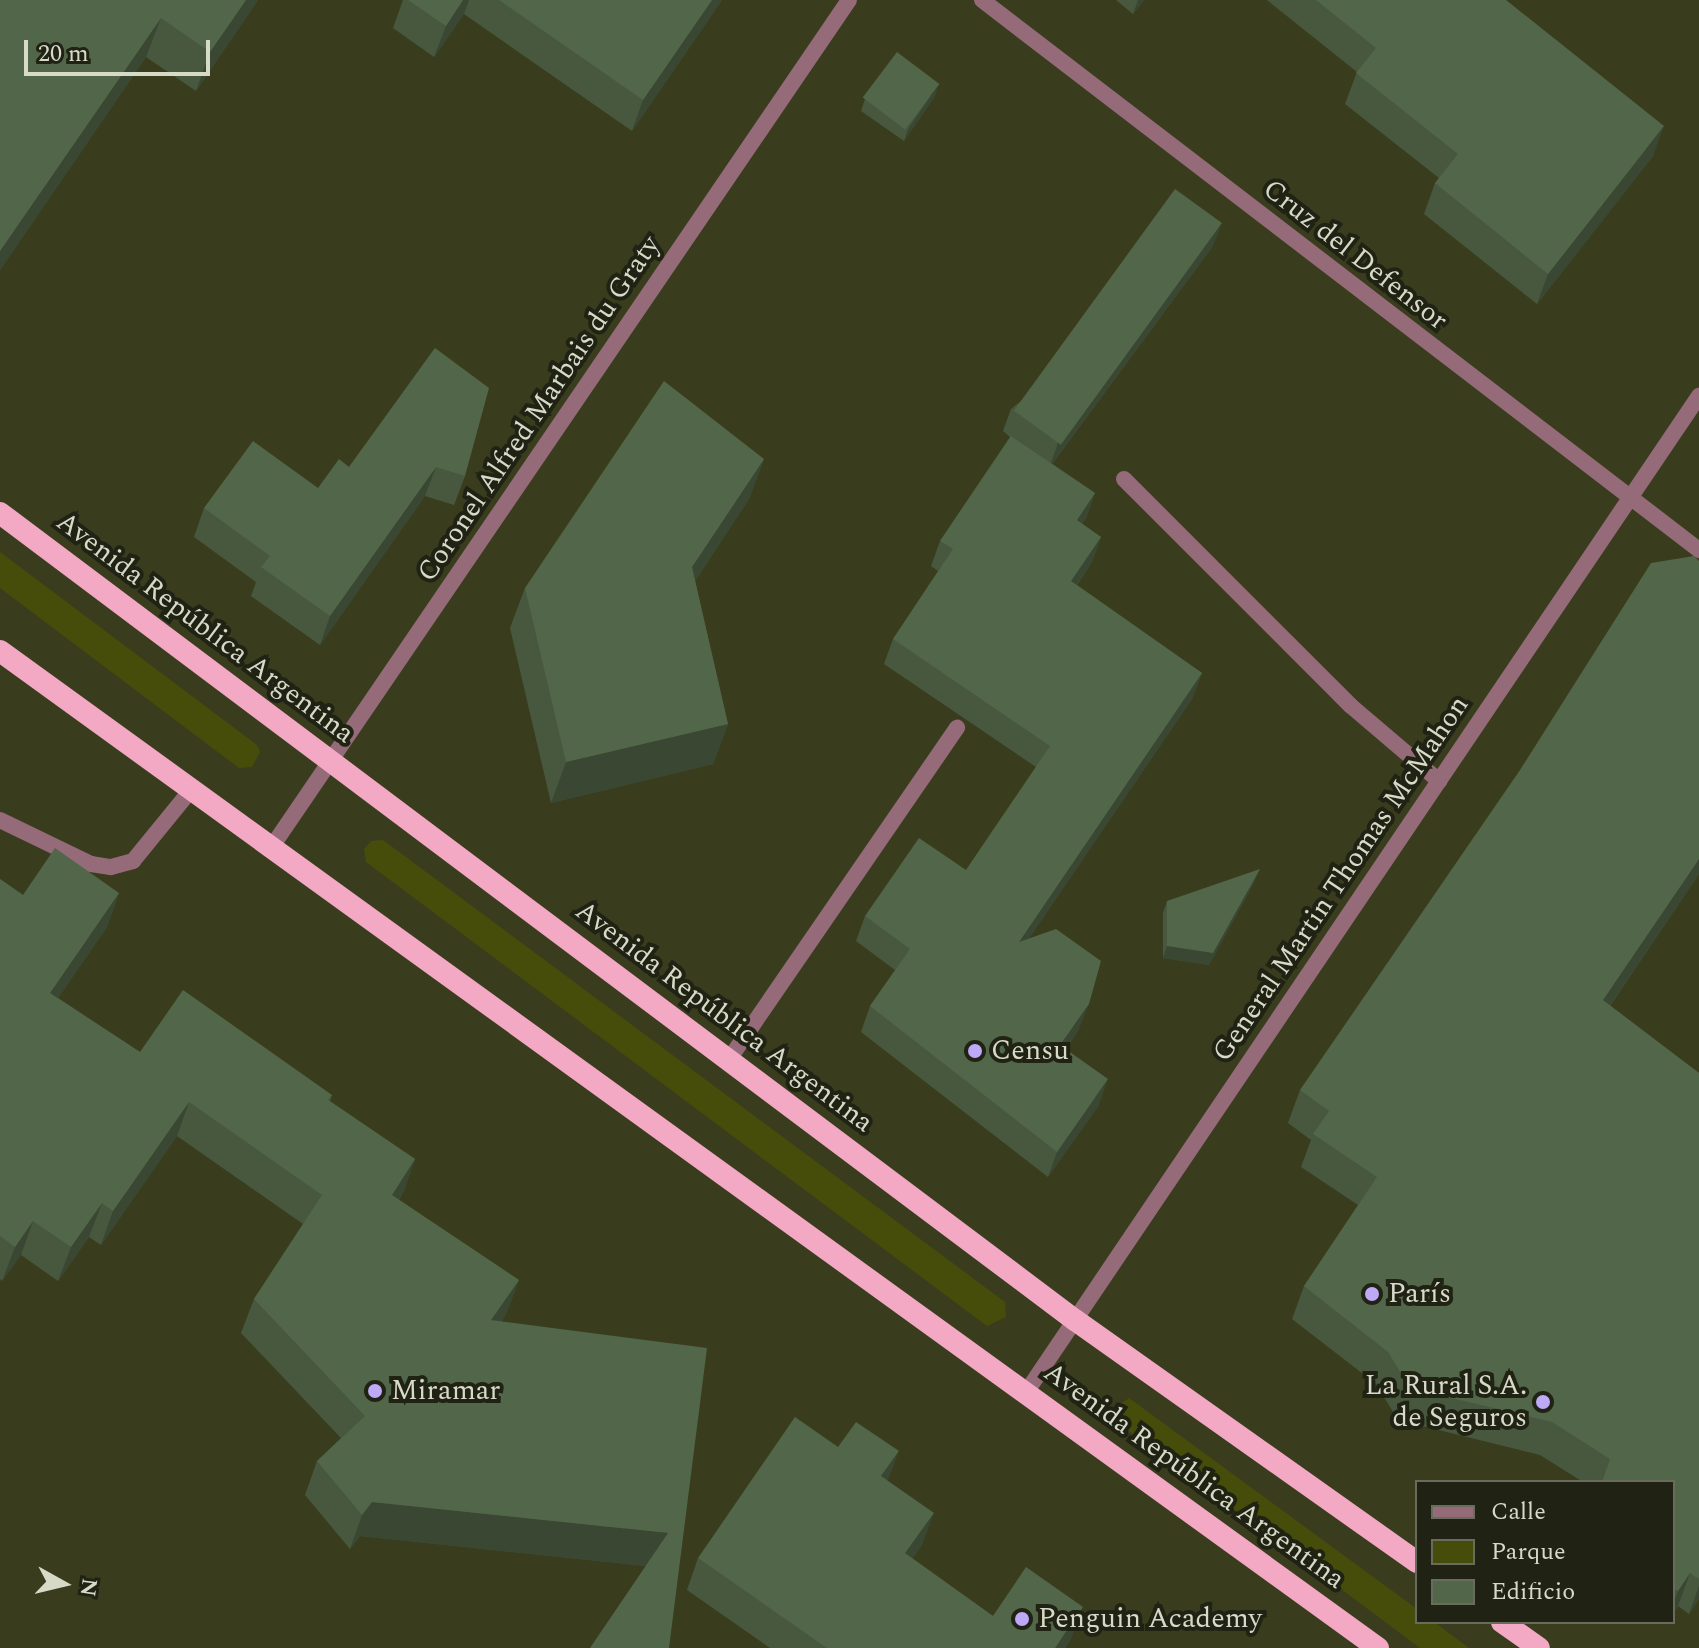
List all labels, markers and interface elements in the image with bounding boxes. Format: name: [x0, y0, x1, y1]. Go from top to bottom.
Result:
scale bar: [28, 24, 214, 74]
text: 20 m: [38, 36, 89, 72]
street label: Cruz del Defensor: [1256, 172, 1454, 338]
street label: Coronel Alfred Marbais du Graty: [410, 230, 668, 588]
street label: Avenida República Argentina: [50, 505, 360, 751]
street label: General Martin Thomas McMahon: [1206, 690, 1476, 1068]
street label: Avenida República Argentina: [569, 894, 879, 1140]
place label: Censu: [991, 1034, 1069, 1068]
marker: Censu: [966, 1042, 984, 1060]
place label: París: [1388, 1277, 1451, 1311]
marker: París: [1363, 1285, 1381, 1303]
street label: Avenida República Argentina: [1037, 1355, 1351, 1597]
place label: La Rural S.A. de Seguros: [1365, 1369, 1527, 1435]
place label: Miramar: [391, 1374, 500, 1408]
marker: Miramar: [366, 1382, 384, 1400]
marker: La Rural S.A. de Seguros: [1534, 1393, 1552, 1411]
legend: [1415, 1480, 1675, 1624]
text: Calle: [1491, 1494, 1546, 1530]
text: Parque: [1491, 1534, 1566, 1570]
north arrow: [24, 1544, 104, 1624]
text: Edificio: [1491, 1574, 1575, 1610]
text: N: [71, 1576, 106, 1599]
place label: Penguin Academy: [1038, 1602, 1262, 1636]
marker: Penguin Academy: [1013, 1610, 1031, 1628]

